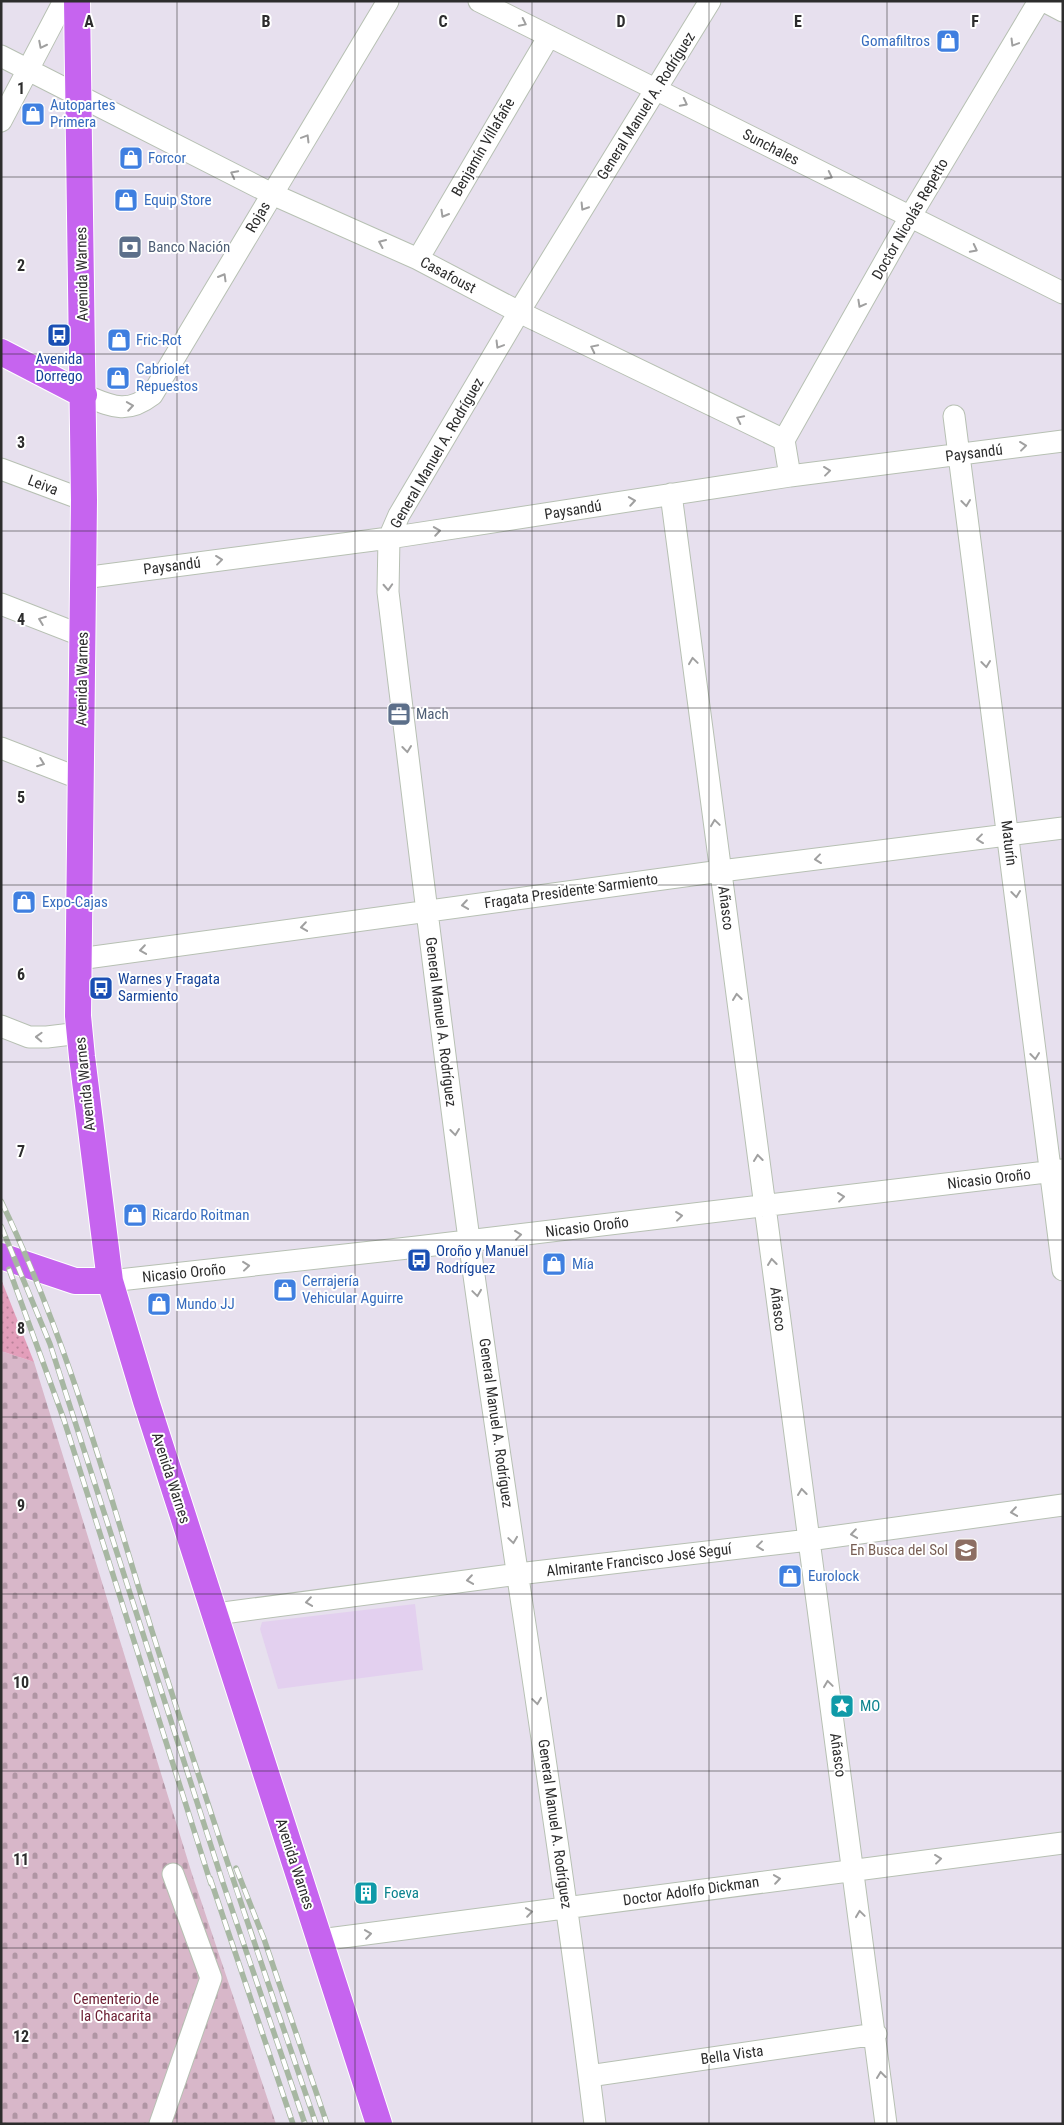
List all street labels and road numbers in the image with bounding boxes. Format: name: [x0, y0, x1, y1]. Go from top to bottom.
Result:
street label: General Manuel A. Rodríguez: [593, 29, 699, 183]
street label: Benjamín Villafañe: [448, 95, 518, 199]
street label: Sunchales: [740, 125, 802, 169]
street label: Doctor Nicolás Repetto: [868, 155, 952, 283]
street label: Rojas: [242, 198, 274, 236]
street label: Avenida Warnes: [72, 226, 92, 321]
street label: Casafoust: [417, 253, 479, 297]
street label: General Manuel A. Rodríguez: [386, 375, 488, 531]
street label: Paysandú: [944, 441, 1004, 465]
street label: Leiva: [25, 471, 61, 499]
street label: Paysandú: [543, 497, 603, 523]
street label: Paysandú: [142, 554, 202, 578]
street label: Avenida Warnes: [72, 631, 92, 726]
street label: Maturín: [997, 819, 1021, 867]
street label: Fragata Presidente Sarmiento: [483, 870, 659, 912]
street label: Añasco: [714, 885, 738, 931]
street label: General Manuel A. Rodríguez: [422, 936, 460, 1108]
street label: Avenida Warnes: [71, 1036, 99, 1132]
street label: Nicasio Oroño: [946, 1165, 1032, 1193]
street label: Nicasio Oroño: [544, 1213, 630, 1241]
street label: Nicasio Oroño: [141, 1260, 227, 1286]
street label: Añasco: [766, 1286, 790, 1332]
street label: General Manuel A. Rodríguez: [475, 1337, 517, 1509]
street label: Avenida Warnes: [148, 1430, 194, 1526]
street label: Almirante Francisco José Seguí: [545, 1540, 734, 1580]
street label: Añasco: [826, 1732, 850, 1778]
street label: General Manuel A. Rodríguez: [534, 1738, 576, 1910]
street label: Avenida Warnes: [272, 1816, 318, 1912]
street label: Doctor Adolfo Dickman: [622, 1873, 760, 1909]
street label: Bella Vista: [700, 2042, 764, 2068]

